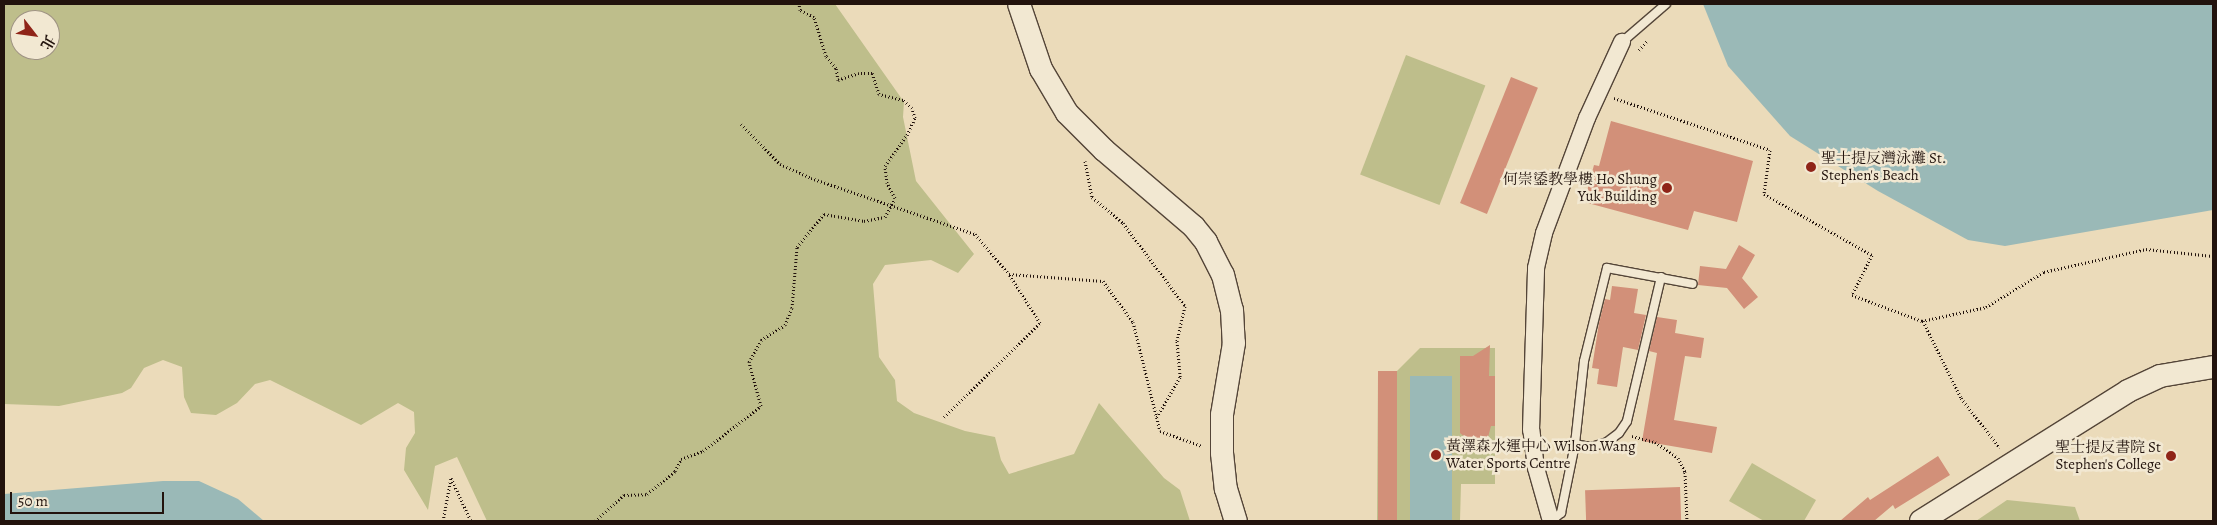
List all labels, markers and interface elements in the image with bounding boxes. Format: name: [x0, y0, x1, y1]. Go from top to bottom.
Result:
north arrow: [10, 10, 60, 60]
text: 北: [36, 31, 59, 53]
place label: 聖士提反灣泳灘 St. Stephen's Beach: [1821, 149, 1946, 184]
marker: 聖士提反灣泳灘 St. Stephen's Beach: [1805, 161, 1817, 173]
place label: 何崇鋈教學樓 Ho Shung Yuk Building: [1503, 170, 1657, 205]
marker: 何崇鋈教學樓 Ho Shung Yuk Building: [1661, 182, 1673, 194]
place label: 黃澤森水運中心 Wilson Wang Water Sports Centre: [1446, 437, 1635, 472]
place label: 聖士提反書院 St Stephen's College: [2055, 438, 2161, 473]
marker: 黃澤森水運中心 Wilson Wang Water Sports Centre: [1430, 449, 1442, 461]
marker: 聖士提反書院 St Stephen's College: [2165, 450, 2177, 462]
scale bar: [12, 482, 166, 514]
text: 50 m: [18, 491, 48, 511]

